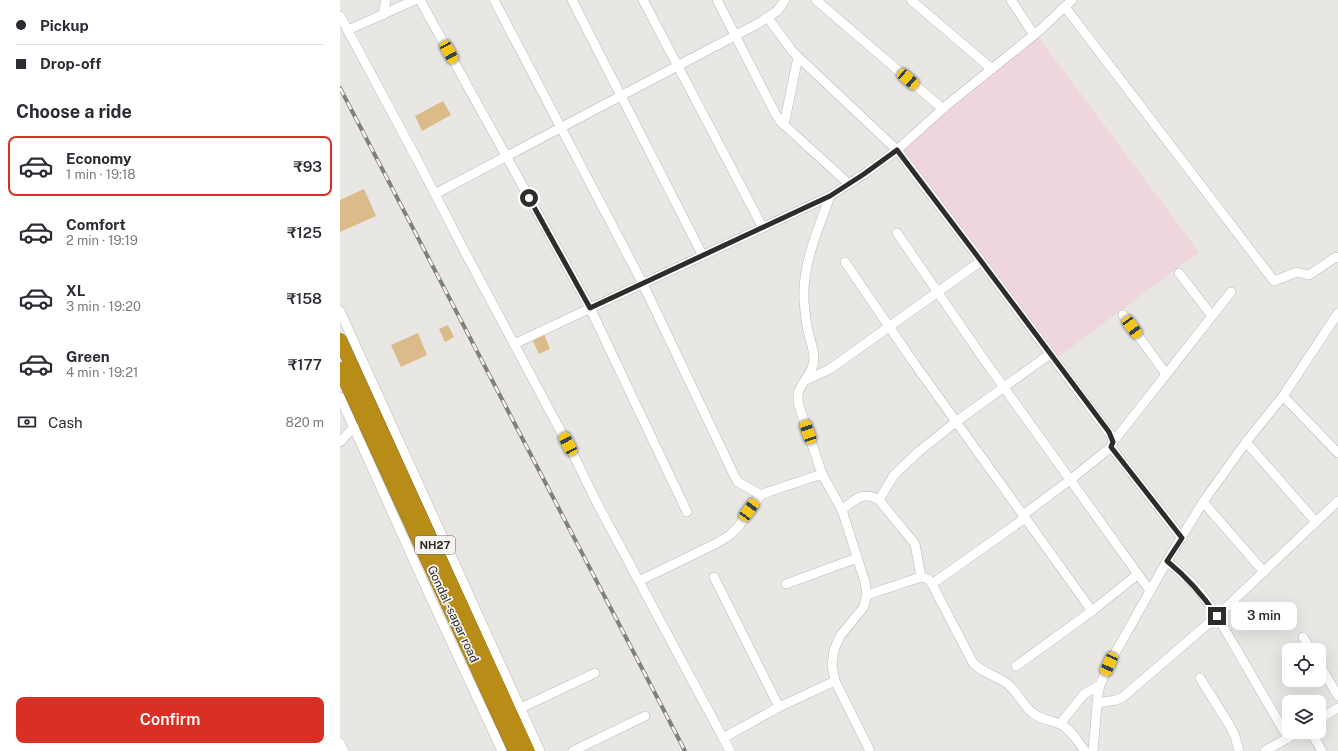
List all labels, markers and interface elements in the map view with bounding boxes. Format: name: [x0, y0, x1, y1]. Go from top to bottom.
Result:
text: Pickup: [40, 17, 89, 34]
car: [438, 39, 460, 65]
text: Drop-off: [40, 55, 101, 72]
car: [895, 67, 921, 91]
text: Choose a ride: [16, 101, 132, 122]
icon: car: [18, 148, 54, 184]
text: Economy: [66, 150, 131, 167]
text: ₹93: [293, 158, 322, 175]
text: 1 min · 19:18: [66, 167, 136, 182]
route start: [520, 189, 538, 207]
icon: car: [18, 214, 54, 250]
text: Comfort: [66, 216, 126, 233]
text: ₹125: [287, 224, 322, 241]
text: 2 min · 19:19: [66, 233, 138, 248]
icon: car: [18, 280, 54, 316]
text: XL: [66, 282, 85, 299]
text: ₹158: [287, 290, 322, 307]
text: 3 min · 19:20: [66, 299, 141, 314]
car: [1120, 314, 1144, 340]
icon: car: [18, 346, 54, 382]
text: Green: [66, 348, 110, 365]
text: ₹177: [288, 356, 322, 373]
text: 4 min · 19:21: [66, 365, 138, 380]
icon: cash: [16, 411, 38, 433]
text: Cash: [48, 414, 83, 431]
text: 820 m: [285, 415, 324, 430]
car: [798, 419, 818, 445]
car: [557, 431, 579, 457]
car: [737, 497, 761, 523]
road number: NH27: [415, 536, 455, 554]
street label: Gondal -sapar road: [424, 563, 482, 665]
callout: 3 min: [1231, 602, 1297, 630]
route end: [1208, 607, 1226, 625]
text: 3 min: [1247, 608, 1281, 623]
map controls: [1282, 643, 1326, 739]
button: locate: [1282, 643, 1326, 687]
car: [1099, 651, 1119, 677]
button: layers: [1282, 695, 1326, 739]
button: Confirm: [16, 697, 324, 743]

